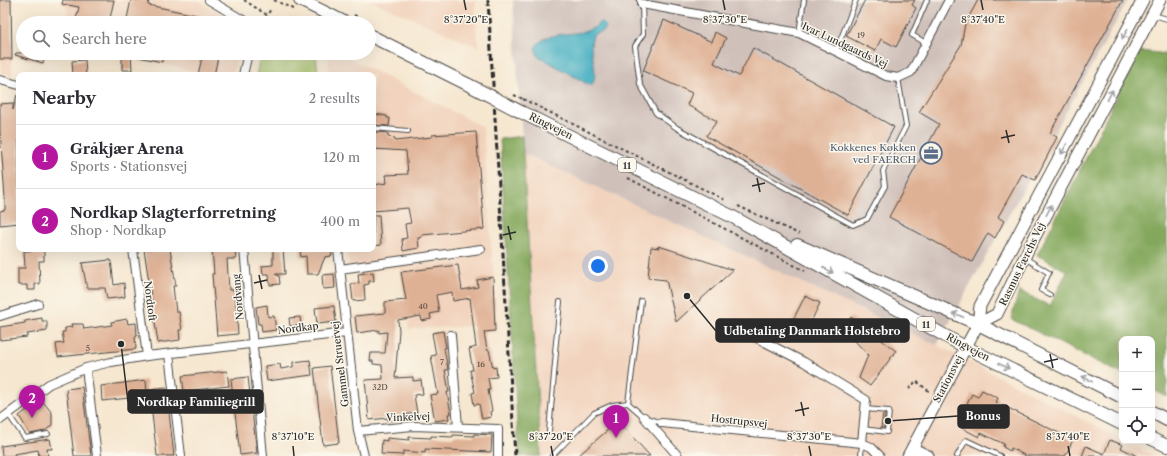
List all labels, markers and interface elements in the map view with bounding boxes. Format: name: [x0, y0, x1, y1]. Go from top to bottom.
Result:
text: 8°37'20"E: [444, 13, 488, 26]
text: 8°37'30"E: [703, 13, 747, 26]
text: 8°37'40"E: [961, 13, 1005, 26]
search box: [16, 16, 376, 60]
street label: Ivar Lundgaards Vej: [800, 19, 890, 71]
icon: search: [30, 27, 52, 49]
one-way arrow: [1120, 28, 1128, 40]
text: Search here: [62, 29, 147, 48]
house number: 19: [857, 30, 865, 40]
text: Nearby: [32, 88, 96, 108]
text: 2 results: [309, 90, 360, 106]
one-way arrow: [1106, 90, 1114, 102]
street label: Ringvejen: [527, 110, 576, 143]
text: Gråkjær Arena: [70, 139, 184, 158]
office icon: Kokkenes Køkken ved FAERCH: [918, 140, 944, 166]
place label: Kokkenes Køkken ved FAERCH: [830, 141, 917, 166]
one-way arrow: [1059, 143, 1067, 155]
text: 1: [42, 149, 48, 165]
text: 120 m: [323, 149, 360, 165]
text: Sports · Stationsvej: [70, 158, 187, 174]
road number: 11: [618, 158, 636, 172]
text: Nordkap Slagterforretning: [70, 203, 276, 222]
one-way arrow: [1046, 204, 1053, 216]
text: 2: [41, 213, 49, 229]
text: 400 m: [320, 213, 360, 229]
street label: Rasmus Færchs Vej: [996, 220, 1048, 308]
text: Shop · Nordkap: [70, 222, 166, 238]
your location: [588, 256, 608, 276]
one-way arrow: [822, 267, 834, 275]
street label: Nordvang: [229, 273, 246, 321]
street label: Nordtoft: [141, 280, 159, 322]
house number: 40: [418, 301, 428, 311]
one-way arrow: [953, 311, 965, 318]
road number: 11: [917, 317, 935, 331]
street label: Nordkap: [277, 319, 319, 337]
callout: Udbetaling Danmark Holstebro: [716, 319, 909, 342]
street label: Gammel Struervej: [328, 320, 352, 408]
text: Udbetaling Danmark Holstebro: [724, 324, 900, 338]
street label: Ringvejen: [944, 330, 993, 364]
map controls: [1119, 336, 1155, 444]
button: +: [1119, 336, 1155, 372]
house number: 5: [86, 343, 90, 353]
street label: Stationsvej: [930, 353, 966, 405]
house number: 7: [440, 357, 444, 367]
house number: 16: [477, 359, 485, 369]
one-way arrow: [998, 363, 1010, 370]
button: −: [1119, 372, 1155, 408]
one-way arrow: [1081, 375, 1093, 382]
house number: 32D: [372, 382, 388, 392]
pin: 2: [19, 385, 45, 418]
callout: Nordkap Familiegrill: [128, 390, 263, 413]
text: Nordkap Familiegrill: [137, 395, 255, 409]
pin: 1: [603, 405, 629, 438]
callout: Bonus: [958, 405, 1009, 428]
button: locate: [1119, 408, 1155, 444]
text: Bonus: [965, 409, 1001, 423]
street label: Vinkelvej: [385, 410, 430, 424]
street label: Hostrupsvej: [710, 412, 768, 430]
text: 8°37'10"E: [272, 430, 315, 443]
text: 8°37'20"E: [529, 430, 573, 443]
text: 8°37'30"E: [787, 430, 831, 443]
text: 8°37'40"E: [1046, 430, 1090, 443]

